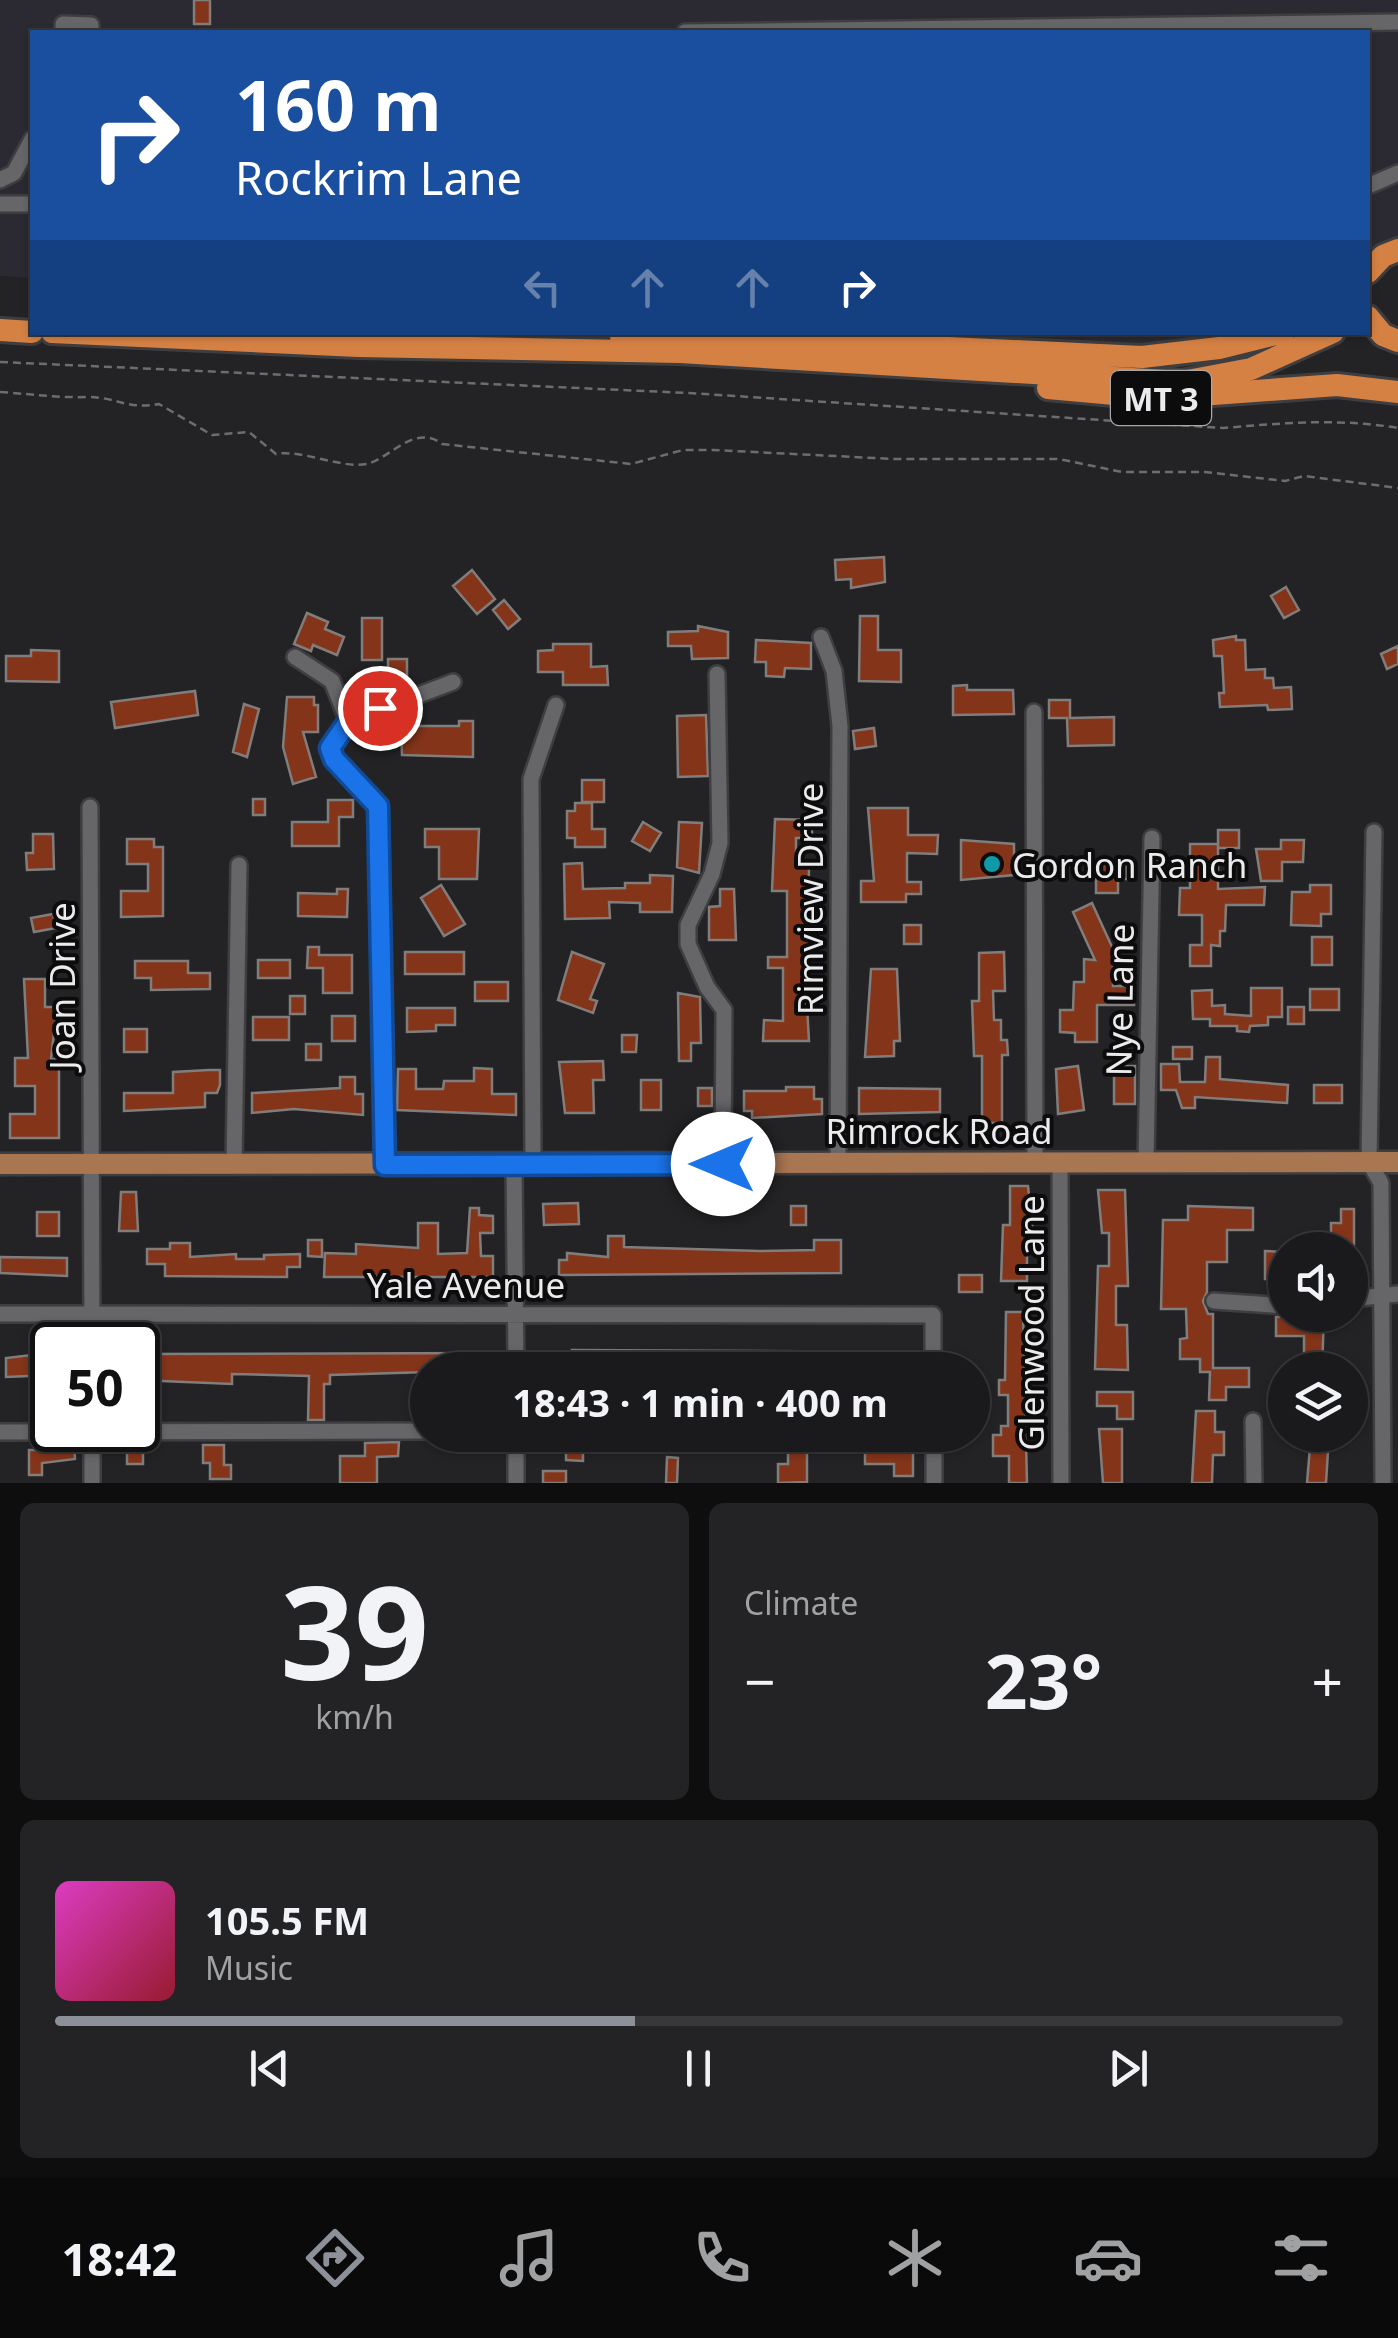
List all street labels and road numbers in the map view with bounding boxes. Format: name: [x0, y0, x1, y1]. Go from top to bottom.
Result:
road number: MT 3: [1111, 371, 1211, 425]
street label: Rimview Drive: [786, 783, 833, 1015]
street label: Joan Drive: [38, 902, 85, 1073]
street label: Nye Lane: [1094, 923, 1144, 1077]
street label: Rimrock Road: [825, 1107, 1053, 1154]
street label: Glenwood Lane: [1007, 1195, 1054, 1451]
street label: Yale Avenue: [367, 1261, 565, 1308]

